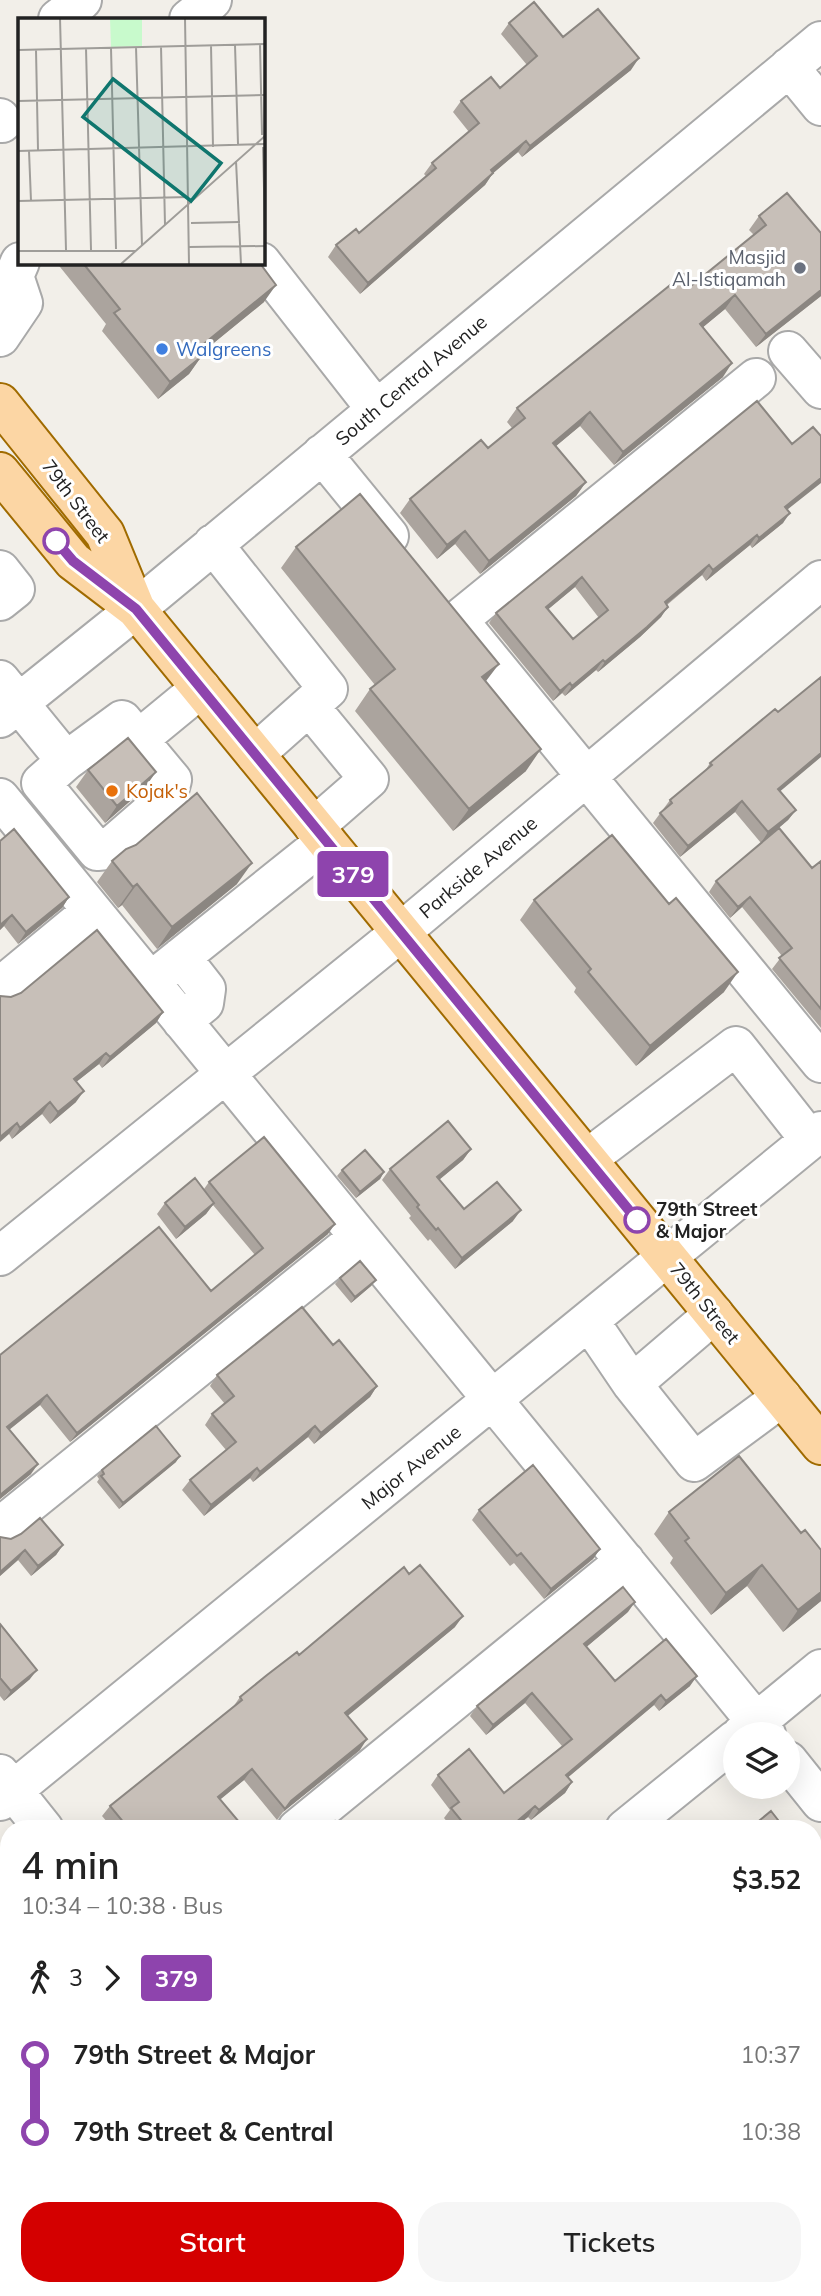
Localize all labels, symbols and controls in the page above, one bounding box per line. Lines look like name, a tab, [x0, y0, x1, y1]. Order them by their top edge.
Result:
inset map	[18, 18, 264, 264]
place label: Masjid Al-Istiqamah	[672, 245, 786, 291]
marker: Masjid Al-Istiqamah	[792, 260, 808, 276]
street label: South Central Avenue	[330, 310, 492, 450]
place label: Walgreens	[176, 337, 271, 361]
marker: Walgreens	[154, 341, 170, 357]
street label: 79th Street	[37, 455, 115, 548]
unlabelled marker	[43, 528, 69, 554]
place label: Kojak's	[126, 779, 188, 803]
marker: Kojak's	[104, 783, 120, 799]
street label: Parkside Avenue	[414, 811, 542, 923]
line badge: 379	[313, 851, 393, 897]
text: 379	[331, 859, 375, 889]
place label: 79th Street & Major	[656, 1197, 757, 1243]
marker: 79th Street & Major	[624, 1207, 650, 1233]
street label: 79th Street	[665, 1257, 745, 1349]
street label: Major Avenue	[356, 1420, 466, 1514]
map controls	[723, 1722, 800, 1799]
button: layers	[723, 1722, 800, 1799]
text: 4 min	[21, 1841, 120, 1889]
text: $3.52	[732, 1863, 801, 1896]
text: 10:34 – 10:38 · Bus	[21, 1891, 223, 1920]
icon: walk	[21, 1959, 59, 1997]
icon: forward	[93, 1959, 131, 1997]
text: 3	[69, 1963, 83, 1992]
text: 379	[155, 1963, 198, 1993]
text: 79th Street & Major	[73, 2038, 315, 2071]
text: 10:37	[741, 2040, 801, 2069]
text: 79th Street & Central	[73, 2115, 333, 2148]
text: 10:38	[741, 2117, 801, 2146]
button: Start	[21, 2202, 404, 2282]
button: Tickets	[418, 2202, 801, 2282]

